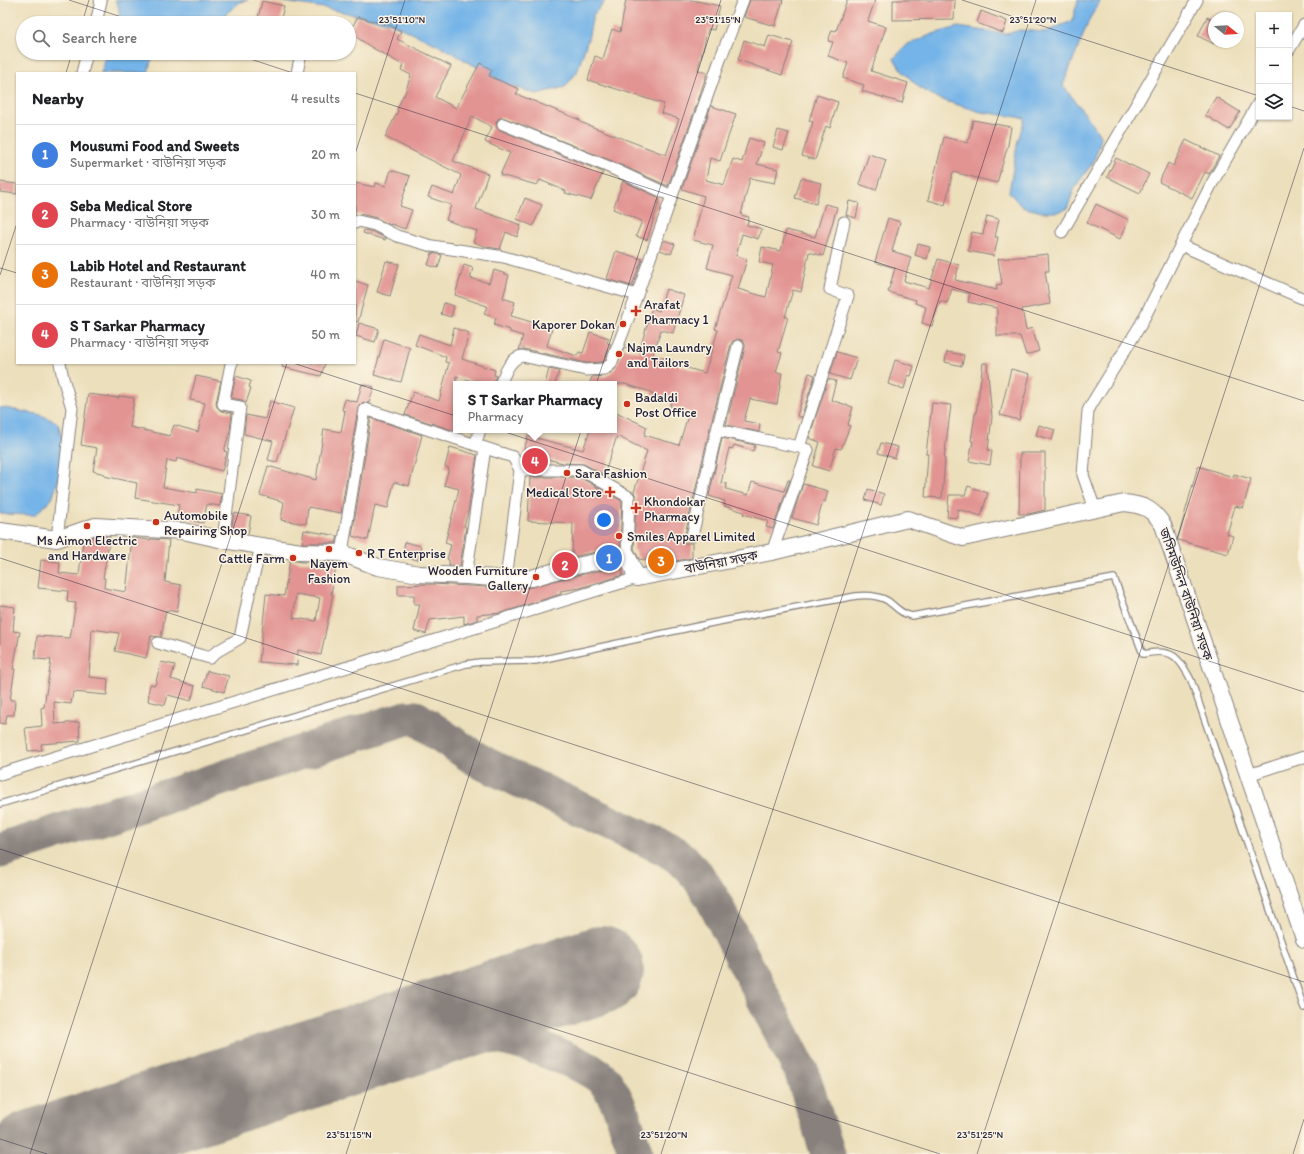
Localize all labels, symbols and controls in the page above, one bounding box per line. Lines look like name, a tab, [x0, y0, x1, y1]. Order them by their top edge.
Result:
north arrow	[1208, 12, 1244, 48]
map controls	[1256, 12, 1292, 120]
button: +	[1256, 12, 1292, 48]
text: 23°51'10"N	[379, 13, 426, 26]
text: 23°51'15"N	[695, 13, 741, 26]
text: 23°51'20"N	[1009, 13, 1057, 26]
search box	[16, 16, 356, 60]
icon: search	[30, 27, 52, 49]
text: Search here	[62, 29, 137, 47]
button: −	[1256, 48, 1292, 84]
button: layers	[1256, 84, 1292, 120]
text: Nearby	[32, 88, 84, 108]
text: 4 results	[291, 91, 340, 106]
text: Mousumi Food and Sweets	[70, 137, 239, 155]
text: 1	[42, 147, 48, 162]
text: 20 m	[311, 147, 340, 162]
text: Supermarket · বাউনিয়া সড়ক	[70, 155, 226, 170]
text: Seba Medical Store	[70, 197, 192, 215]
text: 2	[42, 207, 48, 222]
text: 30 m	[311, 207, 340, 222]
text: Pharmacy · বাউনিয়া সড়ক	[70, 215, 209, 230]
text: Labib Hotel and Restaurant	[70, 257, 246, 275]
text: 3	[41, 267, 49, 282]
text: 40 m	[310, 267, 340, 282]
text: Restaurant · বাউনিয়া সড়ক	[70, 275, 215, 290]
place label: Arafat Pharmacy 1	[644, 297, 709, 327]
marker: Arafat Pharmacy 1	[631, 306, 641, 316]
text: S T Sarkar Pharmacy	[70, 317, 205, 335]
place label: Kaporer Dokan	[532, 317, 615, 332]
marker: Kaporer Dokan	[618, 319, 628, 329]
text: 4	[41, 327, 49, 342]
text: 50 m	[311, 327, 340, 342]
text: Pharmacy · বাউনিয়া সড়ক	[70, 335, 209, 350]
place label: Najma Laundry and Tailors	[627, 340, 712, 370]
marker: Najma Laundry and Tailors	[614, 349, 624, 359]
popup	[453, 381, 617, 433]
place label: Badaldi Post Office	[635, 390, 697, 420]
text: S T Sarkar Pharmacy	[468, 391, 602, 409]
marker: Badaldi Post Office	[622, 399, 632, 409]
text: Pharmacy	[468, 409, 523, 424]
pin: 4	[522, 446, 548, 476]
place label: Sara Fashion	[575, 466, 648, 481]
marker: Sara Fashion	[562, 468, 572, 478]
place label: Medical Store	[526, 485, 602, 500]
marker: Medical Store	[605, 487, 615, 497]
place label: Khondokar Pharmacy	[644, 494, 705, 524]
marker: Khondokar Pharmacy	[631, 503, 641, 513]
place label: Automobile Repairing Shop	[164, 508, 247, 538]
your location	[594, 510, 614, 530]
marker: Automobile Repairing Shop	[151, 517, 161, 527]
marker: Ms Aimon Electric and Hardware	[82, 521, 92, 531]
street label: জসিমউদ্দিন বাউনিয়া সড়ক	[1156, 525, 1216, 663]
place label: Smiles Apparel Limited	[627, 529, 755, 544]
marker: Smiles Apparel Limited	[614, 531, 624, 541]
place label: Ms Aimon Electric and Hardware	[37, 533, 137, 563]
pin: 1	[596, 543, 622, 573]
marker: Nayem Fashion	[324, 544, 334, 554]
place label: R T Enterprise	[367, 546, 446, 561]
pin: 3	[648, 546, 674, 576]
street label: বাউনিয়া সড়ক	[682, 547, 759, 577]
marker: R T Enterprise	[354, 548, 364, 558]
pin: 2	[552, 550, 578, 580]
place label: Cattle Farm	[219, 551, 285, 566]
marker: Cattle Farm	[288, 553, 298, 563]
place label: Nayem Fashion	[308, 556, 351, 586]
place label: Wooden Furniture Gallery	[428, 563, 528, 593]
marker: Wooden Furniture Gallery	[531, 572, 541, 582]
text: 23°51'15"N	[326, 1128, 372, 1141]
text: 23°51'20"N	[640, 1128, 688, 1141]
text: 23°51'25"N	[957, 1128, 1003, 1141]

